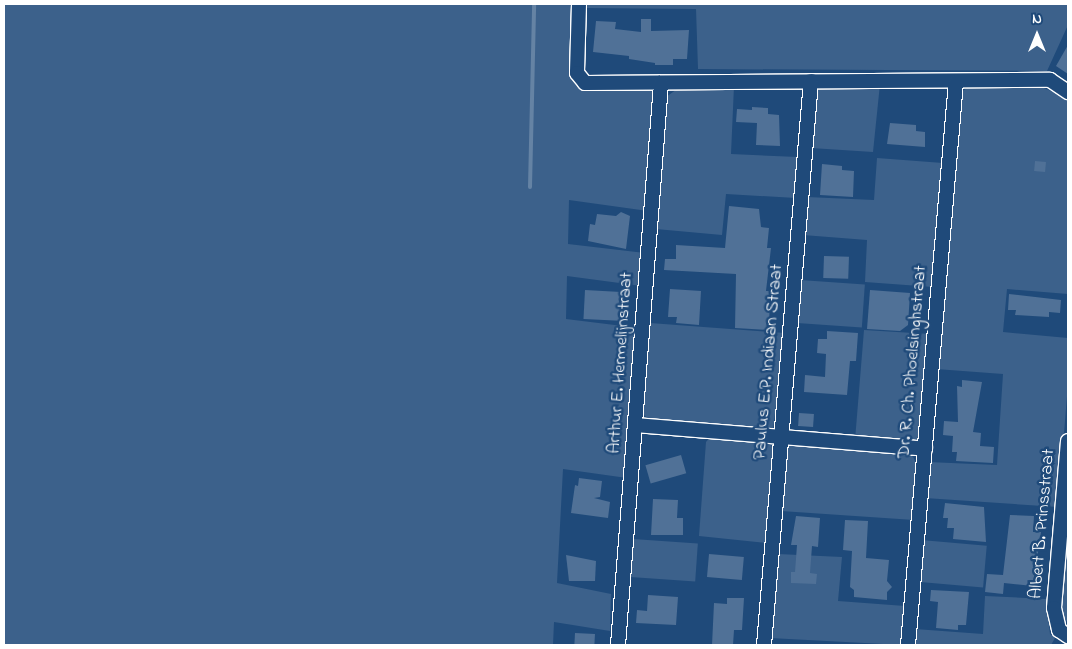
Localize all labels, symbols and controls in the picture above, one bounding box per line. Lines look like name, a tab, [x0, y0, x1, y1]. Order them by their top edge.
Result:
text: N	[1032, 9, 1042, 30]
north arrow	[1012, 10, 1062, 60]
street label: Paulus E.P. Indiaan Straat	[750, 263, 788, 461]
street label: Dr. R. Ch. Phoelsinghstraat	[894, 265, 932, 459]
street label: Arthur E. Hermelijnstraat	[604, 272, 638, 454]
street label: Albert B. Prinsstraat	[1026, 448, 1060, 600]

